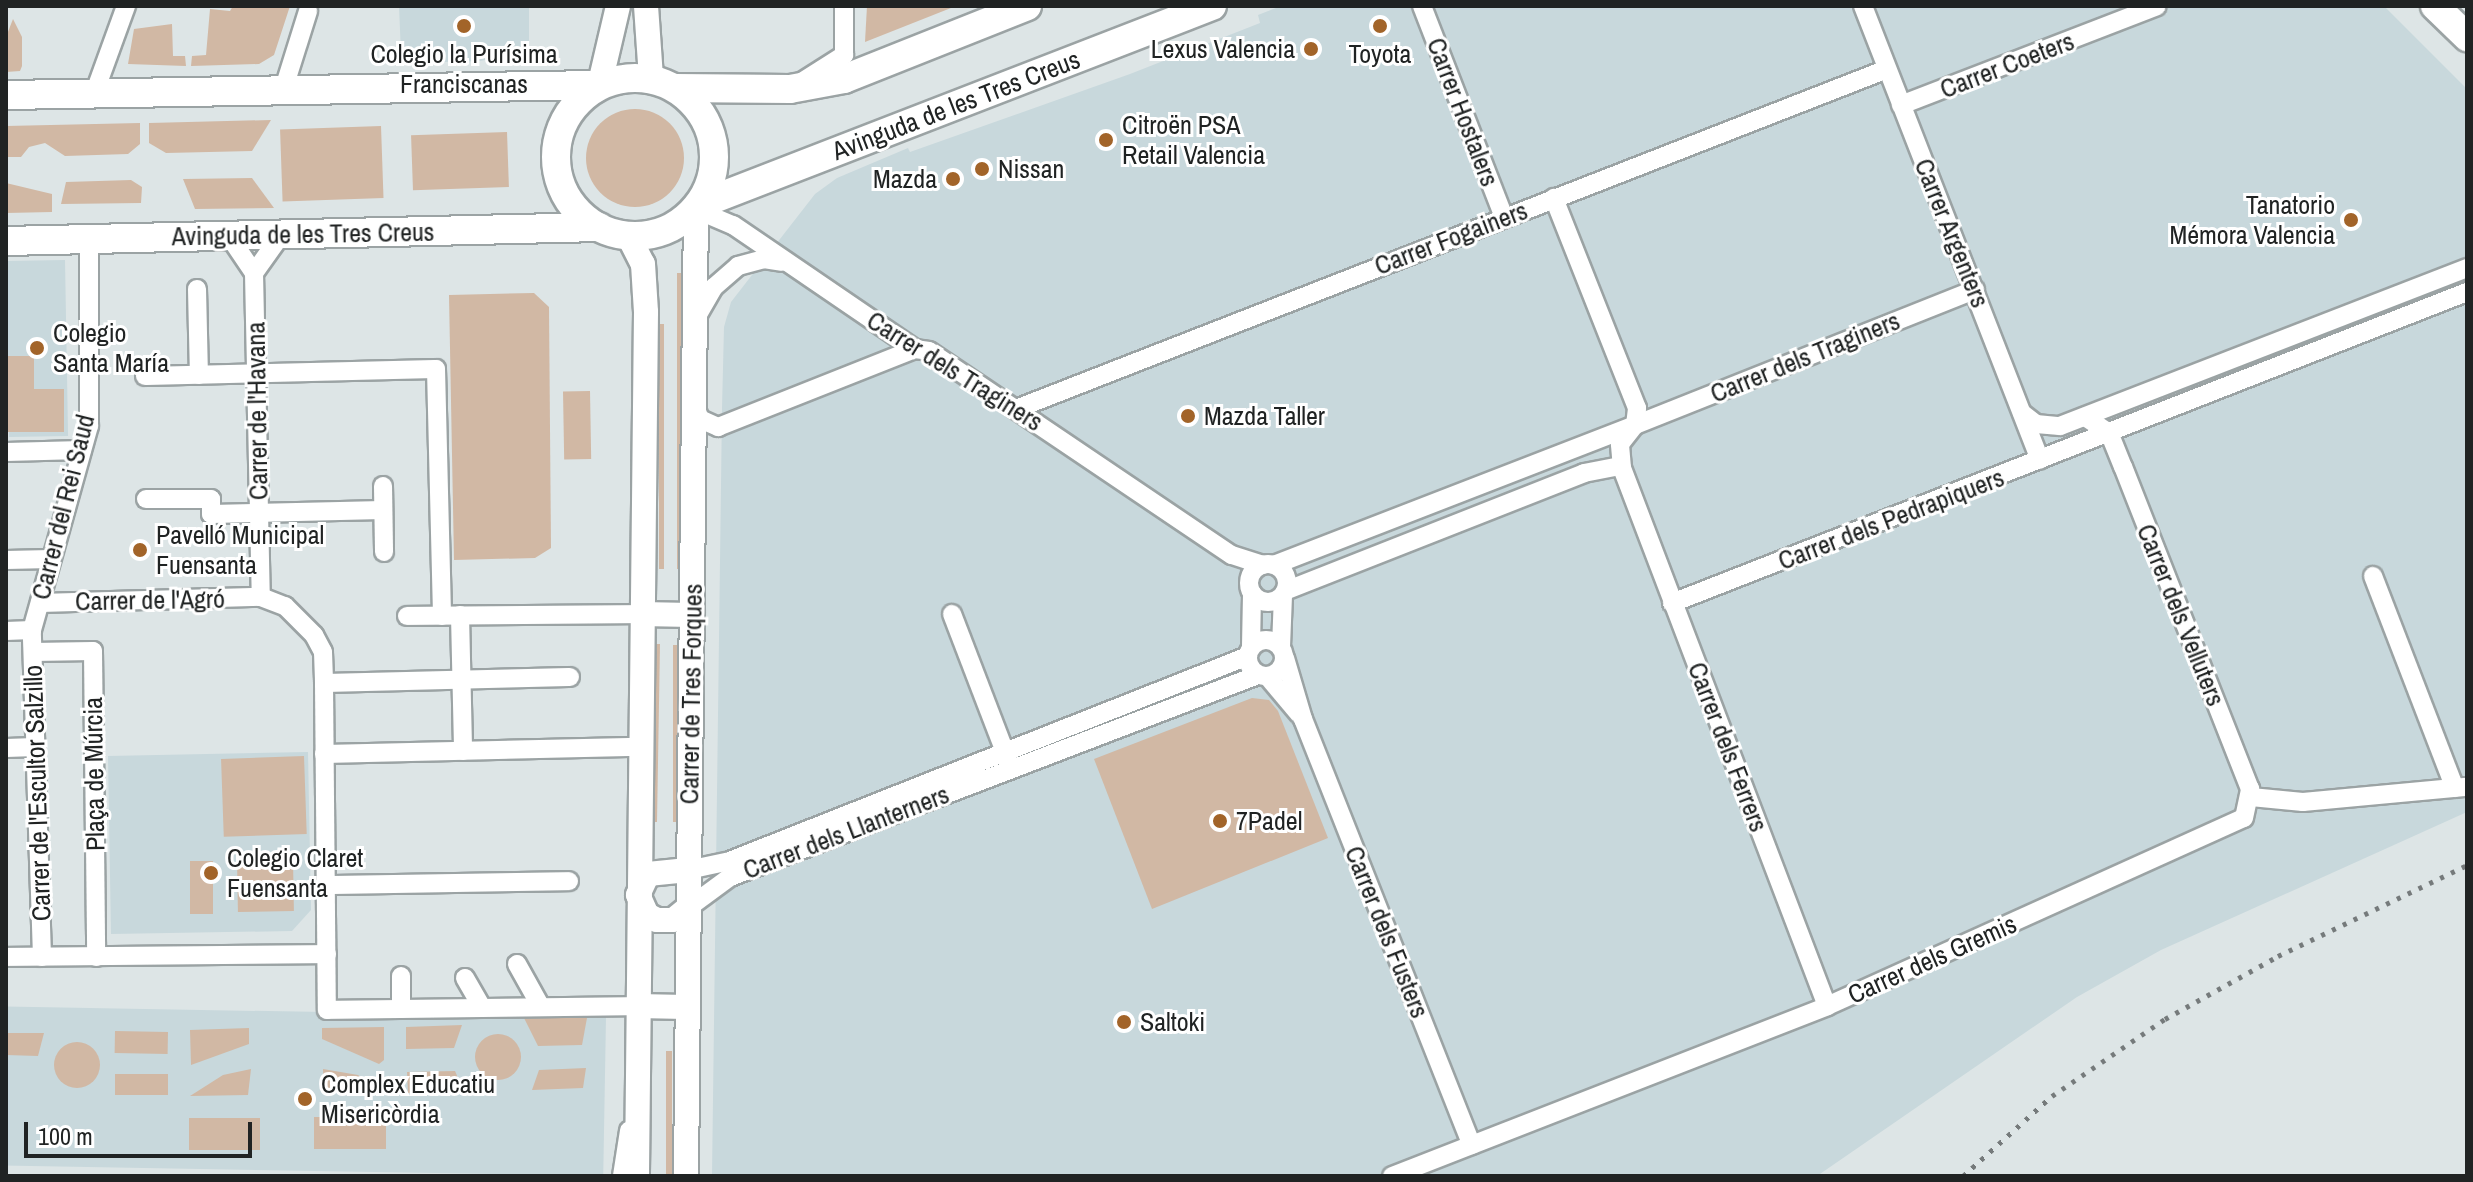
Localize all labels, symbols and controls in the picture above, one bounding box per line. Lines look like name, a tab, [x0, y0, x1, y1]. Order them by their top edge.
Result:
marker: Colegio la Purísima Franciscanas	[455, 17, 473, 35]
marker: Toyota	[1371, 17, 1389, 35]
street label: Carrer Coeters	[1936, 25, 2078, 105]
place label: Lexus Valencia	[1151, 33, 1295, 65]
street label: Carrer Hostalers	[1420, 33, 1506, 191]
place label: Colegio la Purísima Franciscanas	[370, 38, 558, 100]
place label: Toyota	[1349, 38, 1411, 70]
marker: Lexus Valencia	[1302, 40, 1320, 58]
street label: Avinguda de les Tres Creus	[828, 43, 1084, 167]
place label: Citroën PSA Retail Valencia	[1122, 109, 1265, 170]
marker: Citroën PSA Retail Valencia	[1097, 131, 1115, 149]
place label: Nissan	[998, 153, 1064, 185]
street label: Carrer Argenters	[1908, 154, 1996, 312]
marker: Nissan	[973, 160, 991, 178]
place label: Mazda	[873, 163, 937, 195]
marker: Mazda	[944, 170, 962, 188]
place label: Tanatorio Mémora Valencia	[2169, 189, 2335, 250]
street label: Carrer Fogainers	[1370, 195, 1532, 281]
marker: Tanatorio Mémora Valencia	[2342, 211, 2360, 229]
street label: Avinguda de les Tres Creus	[171, 216, 435, 252]
street label: Carrer dels Traginers	[861, 304, 1049, 438]
street label: Carrer dels Traginers	[1706, 305, 1904, 409]
place label: Colegio Santa María	[53, 317, 169, 378]
street label: Carrer de l'Havana	[240, 322, 274, 500]
marker: Colegio Santa María	[28, 339, 46, 357]
place label: Mazda Taller	[1204, 400, 1325, 432]
marker: Mazda Taller	[1179, 407, 1197, 425]
street label: Carrer del Rei Saud	[25, 411, 101, 603]
street label: Carrer dels Pedrapiquers	[1774, 462, 2008, 576]
place label: Pavelló Municipal Fuensanta	[156, 519, 324, 580]
street label: Carrer dels Velluters	[2130, 520, 2232, 710]
marker: Pavelló Municipal Fuensanta	[131, 541, 149, 559]
street label: Carrer de l'Agró	[75, 583, 225, 617]
street label: Carrer de Tres Forques	[673, 583, 709, 805]
street label: Carrer dels Ferrers	[1681, 658, 1775, 836]
street label: Carrer de l'Escultor Salzillo	[17, 664, 57, 922]
street label: Plaça de Múrcia	[77, 697, 111, 851]
street label: Carrer dels Llanterners	[739, 778, 953, 886]
place label: 7Padel	[1236, 805, 1302, 837]
marker: 7Padel	[1211, 812, 1229, 830]
place label: Colegio Claret Fuensanta	[227, 842, 363, 904]
street label: Carrer dels Fusters	[1338, 842, 1436, 1022]
marker: Colegio Claret Fuensanta	[202, 864, 220, 882]
street label: Carrer dels Gremis	[1843, 908, 2021, 1010]
place label: Saltoki	[1140, 1006, 1205, 1038]
marker: Saltoki	[1115, 1013, 1133, 1031]
place label: Complex Educatiu Misericòrdia	[321, 1068, 495, 1130]
marker: Complex Educatiu Misericòrdia	[296, 1090, 314, 1108]
scale bar	[28, 1106, 256, 1156]
text: 100 m	[38, 1120, 93, 1152]

